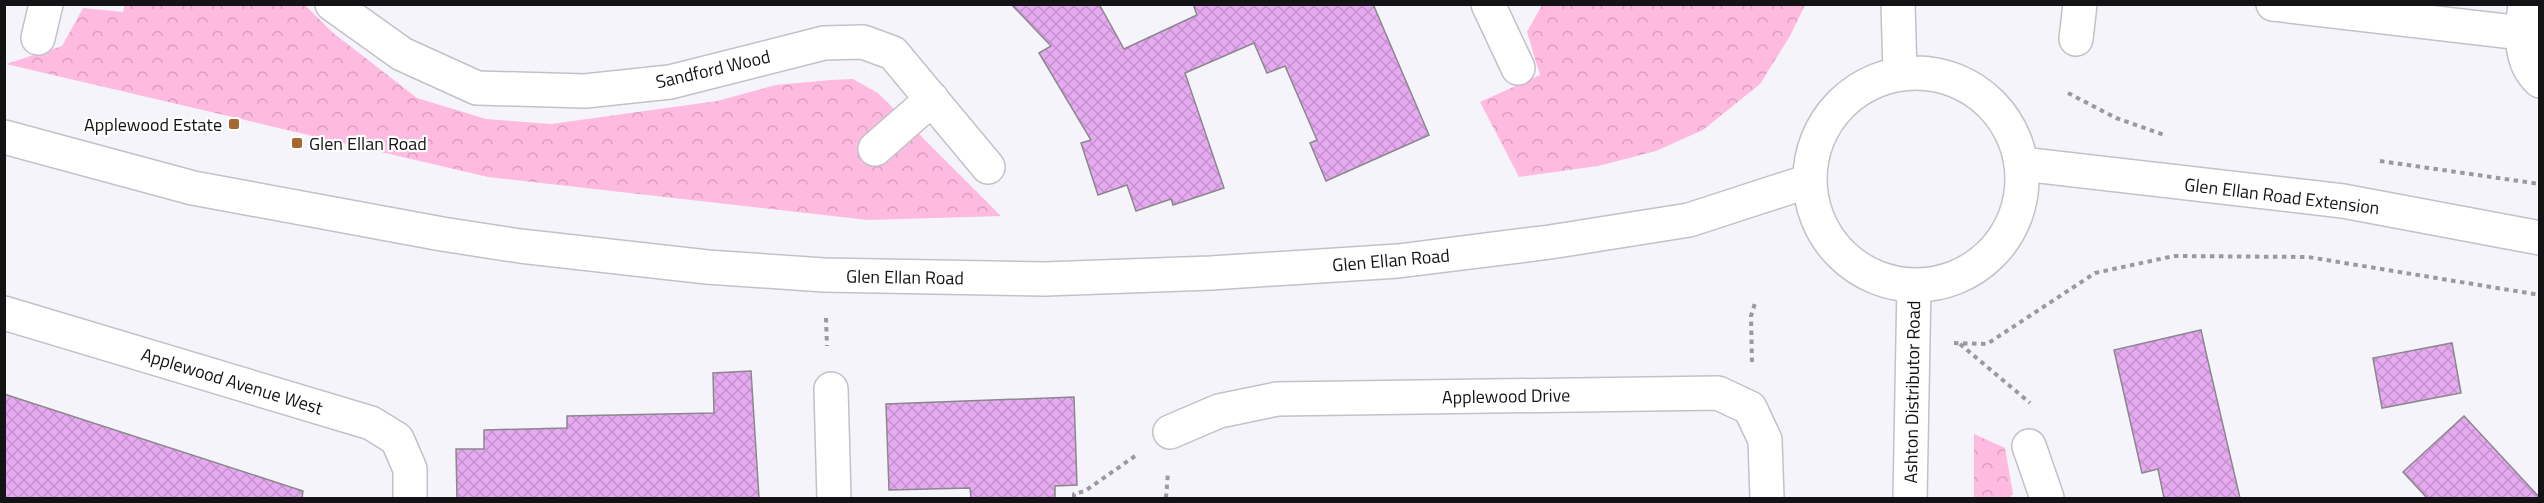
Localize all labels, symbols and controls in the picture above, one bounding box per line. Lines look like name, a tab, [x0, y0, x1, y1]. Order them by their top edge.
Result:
street label: Sandford Wood	[653, 43, 773, 95]
place label: Applewood Estate	[84, 111, 222, 138]
marker: Applewood Estate	[227, 117, 241, 131]
place label: Glen Ellan Road	[309, 130, 427, 157]
marker: Glen Ellan Road	[290, 136, 304, 150]
street label: Glen Ellan Road Extension	[2183, 171, 2381, 221]
street label: Glen Ellan Road	[1331, 241, 1451, 279]
street label: Glen Ellan Road	[846, 262, 964, 292]
street label: Ashton Distributor Road	[1897, 300, 1927, 484]
street label: Applewood Avenue West	[138, 341, 327, 422]
street label: Applewood Drive	[1442, 381, 1570, 411]

